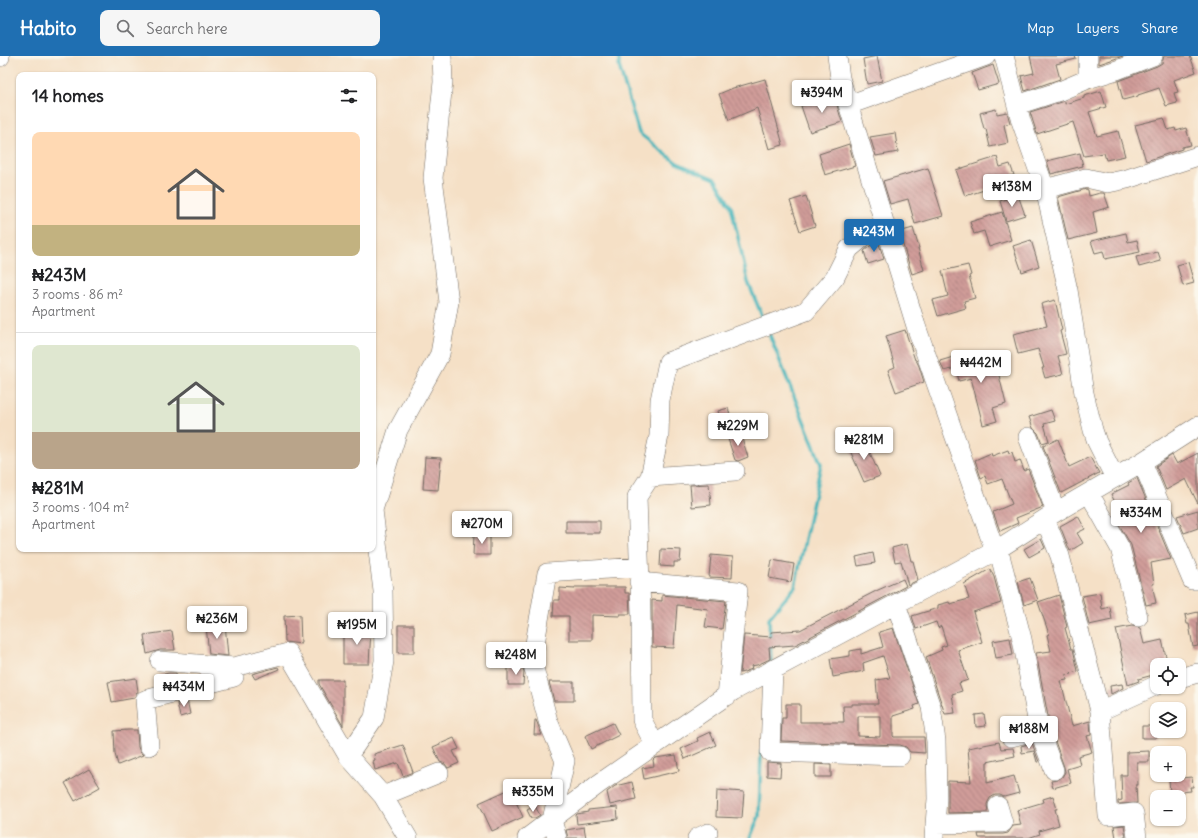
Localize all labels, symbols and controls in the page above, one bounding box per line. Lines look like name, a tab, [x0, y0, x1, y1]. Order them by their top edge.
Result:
search box	[100, 10, 380, 46]
text: Habito	[20, 16, 76, 40]
icon: search	[114, 17, 136, 39]
text: Search here	[146, 19, 228, 38]
text: Map	[1027, 19, 1054, 37]
text: Layers	[1076, 19, 1119, 37]
text: Share	[1141, 19, 1178, 37]
pin: ₦394M	[794, 80, 850, 114]
text: ₦394M	[801, 84, 843, 101]
text: 14 homes	[32, 85, 104, 107]
icon: filters	[338, 85, 360, 107]
icon: home	[160, 158, 232, 230]
pin: ₦138M	[984, 174, 1040, 208]
text: ₦138M	[992, 178, 1032, 195]
pin: ₦243M	[846, 219, 902, 253]
text: ₦243M	[853, 223, 895, 240]
text: ₦243M	[32, 264, 87, 286]
text: 3 rooms · 86 m²	[32, 286, 123, 303]
text: Apartment	[32, 303, 95, 320]
pin: ₦442M	[953, 350, 1009, 384]
text: ₦442M	[960, 354, 1002, 371]
icon: home	[160, 371, 232, 443]
pin: ₦229M	[710, 413, 766, 447]
text: ₦229M	[717, 417, 759, 434]
pin: ₦281M	[836, 427, 892, 461]
text: ₦281M	[844, 431, 884, 448]
text: ₦281M	[32, 477, 84, 499]
text: 3 rooms · 104 m²	[32, 499, 129, 516]
pin: ₦334M	[1113, 500, 1169, 534]
text: ₦334M	[1120, 504, 1162, 521]
pin: ₦270M	[454, 511, 510, 545]
text: ₦270M	[461, 515, 503, 532]
text: Apartment	[32, 516, 95, 533]
pin: ₦236M	[189, 606, 245, 640]
text: ₦236M	[196, 610, 238, 627]
pin: ₦195M	[329, 612, 385, 646]
text: ₦195M	[337, 616, 377, 633]
pin: ₦248M	[488, 642, 544, 676]
text: ₦248M	[495, 646, 537, 663]
map controls	[1150, 658, 1186, 826]
button: locate	[1150, 658, 1186, 694]
pin: ₦434M	[156, 674, 212, 708]
text: ₦434M	[163, 678, 205, 695]
button: layers	[1150, 702, 1186, 738]
pin: ₦188M	[1001, 716, 1057, 750]
text: ₦188M	[1009, 720, 1049, 737]
button: +	[1150, 746, 1186, 782]
pin: ₦335M	[505, 779, 561, 813]
text: ₦335M	[512, 783, 554, 800]
button: −	[1150, 790, 1186, 826]

